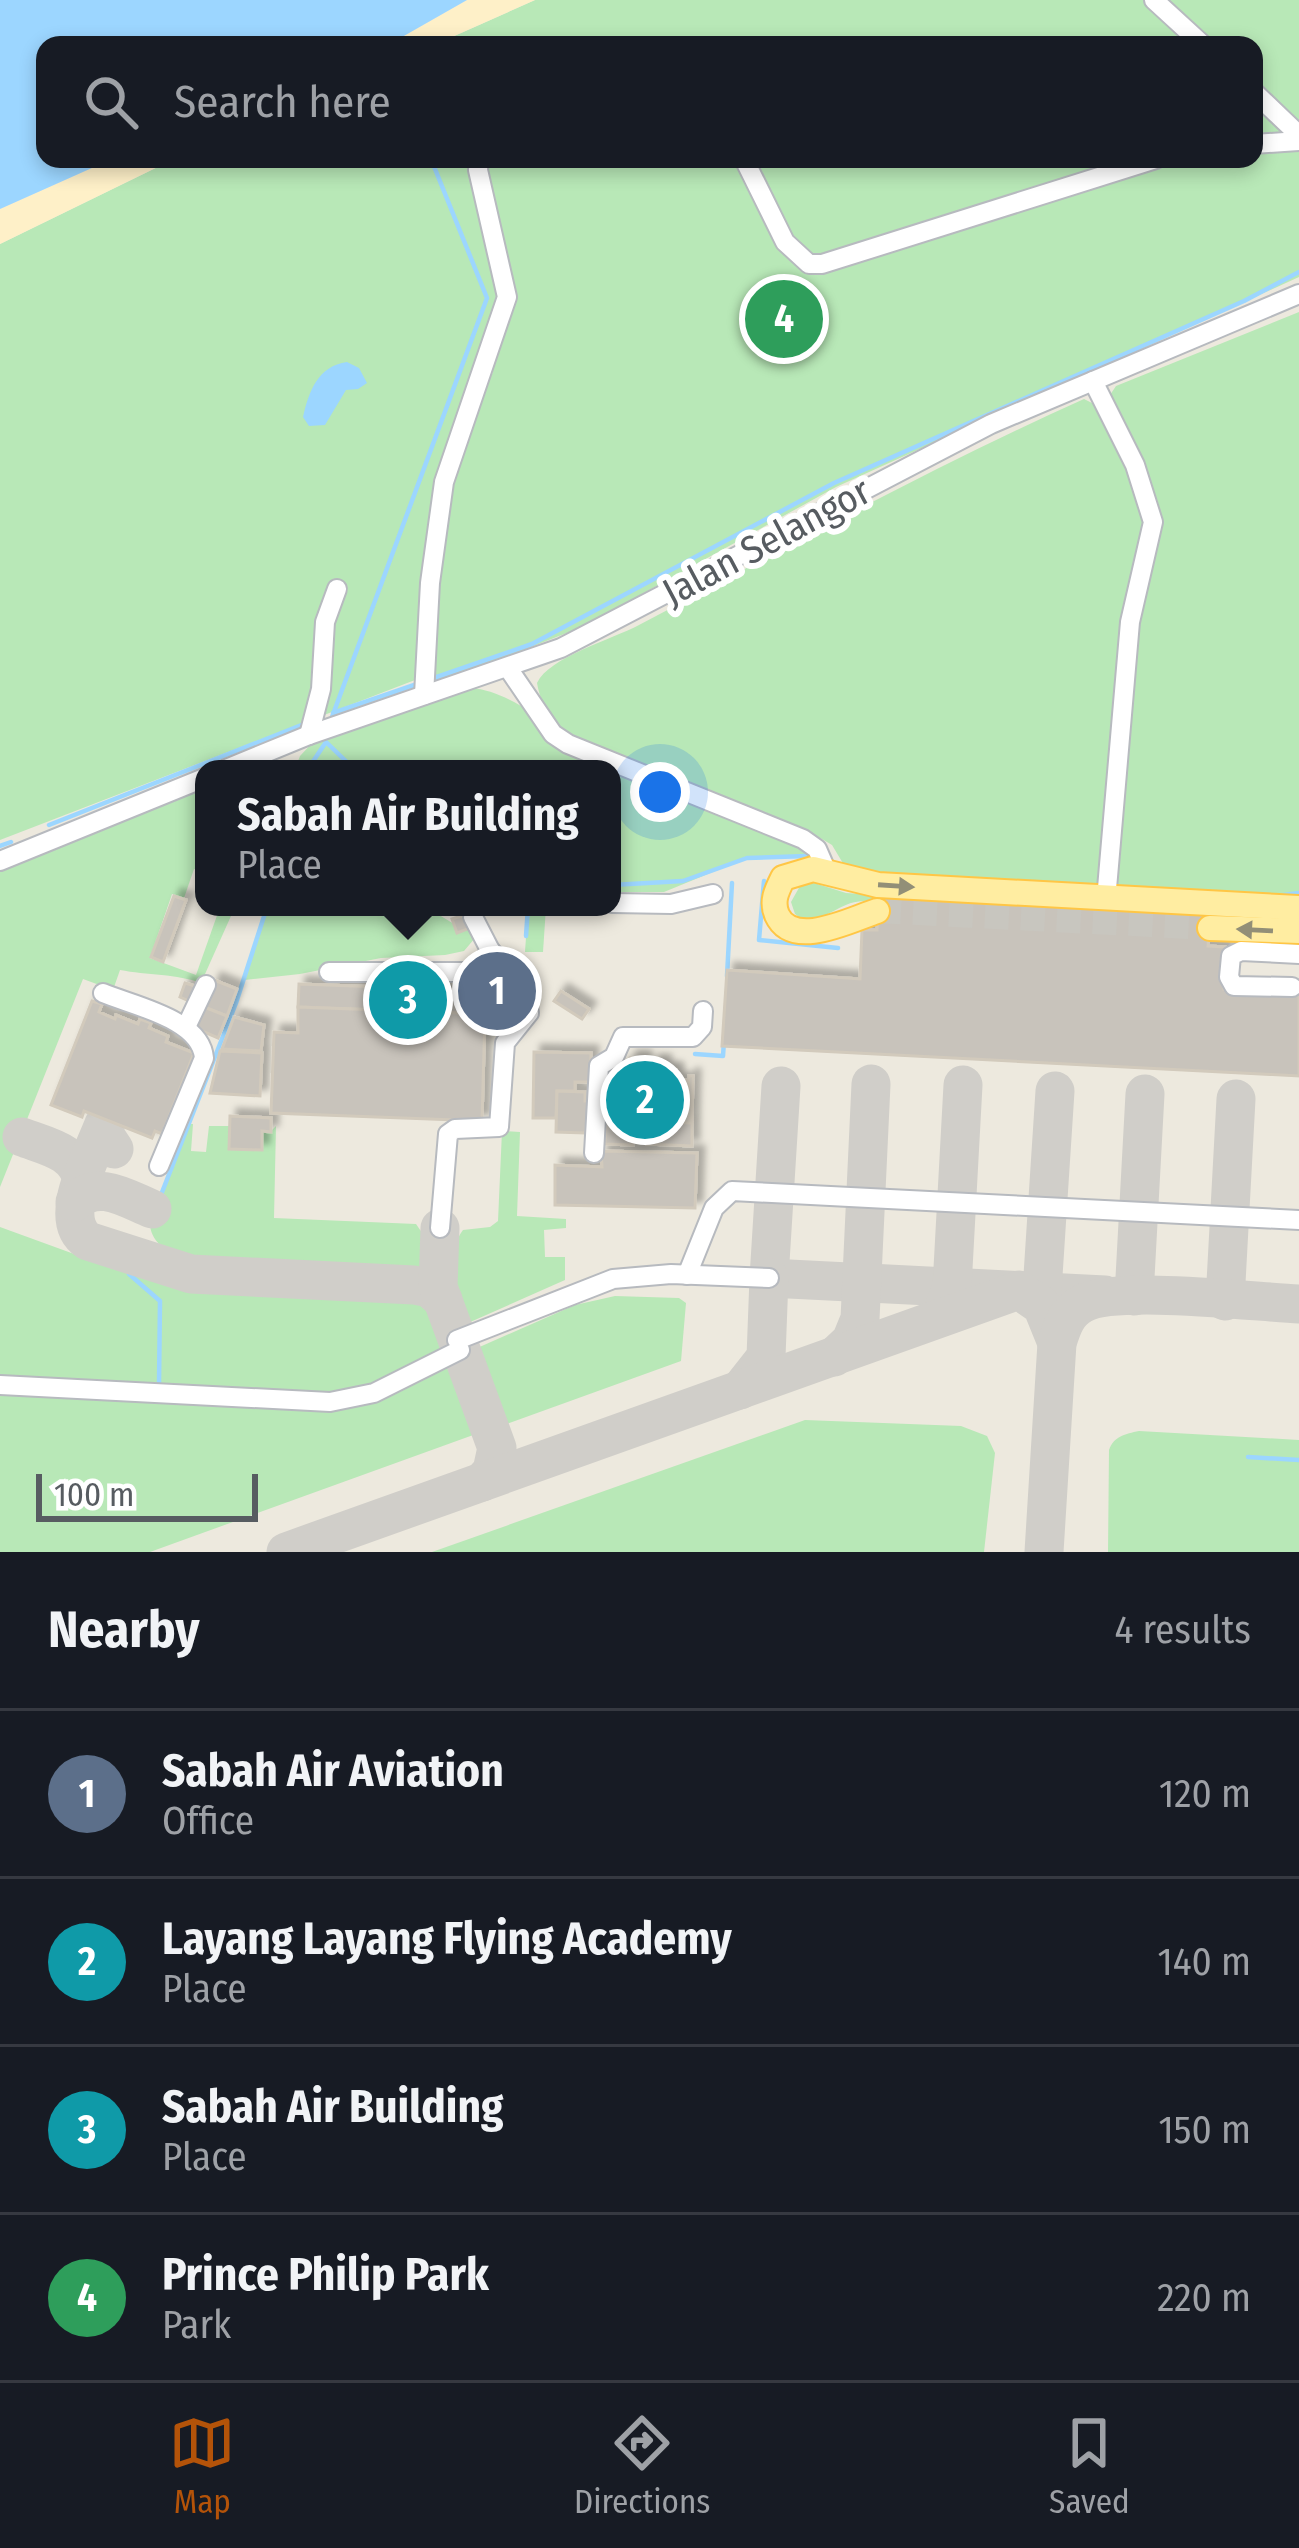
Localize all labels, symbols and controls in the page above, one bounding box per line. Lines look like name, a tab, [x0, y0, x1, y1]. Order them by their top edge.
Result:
search box	[36, 36, 1263, 168]
icon: search	[78, 69, 144, 135]
text: Search here	[174, 75, 391, 129]
pin: 4	[745, 274, 823, 364]
street label: Jalan Selangor	[655, 468, 878, 616]
popup	[195, 760, 621, 916]
your location	[630, 762, 690, 822]
text: Sabah Air Building	[237, 788, 579, 842]
text: Place	[237, 842, 322, 888]
one-way arrow	[878, 877, 915, 896]
one-way arrow	[1235, 920, 1273, 939]
pin: 1	[458, 946, 536, 1036]
pin: 3	[369, 955, 447, 1045]
pin: 2	[606, 1055, 684, 1145]
scale bar	[36, 1468, 258, 1521]
text: 100 m	[54, 1475, 134, 1515]
text: Nearby	[48, 1599, 200, 1661]
text: 4 results	[1114, 1607, 1251, 1653]
text: Sabah Air Aviation	[162, 1744, 504, 1798]
text: 1	[79, 1771, 95, 1817]
text: 120 m	[1159, 1771, 1251, 1817]
text: Office	[162, 1798, 254, 1844]
text: Layang Layang Flying Academy	[162, 1912, 732, 1966]
text: 2	[78, 1939, 96, 1985]
text: 140 m	[1157, 1939, 1251, 1985]
text: Place	[162, 1966, 246, 2012]
text: Sabah Air Building	[162, 2080, 503, 2134]
text: 3	[78, 2107, 96, 2153]
text: 150 m	[1158, 2107, 1251, 2153]
text: Place	[162, 2134, 246, 2180]
text: Prince Philip Park	[162, 2248, 489, 2302]
text: 4	[77, 2275, 97, 2321]
text: 220 m	[1157, 2275, 1251, 2321]
text: Park	[162, 2302, 231, 2348]
tab: Map	[169, 2410, 235, 2522]
tab: Directions	[574, 2410, 710, 2522]
tab: Saved	[1049, 2410, 1130, 2522]

